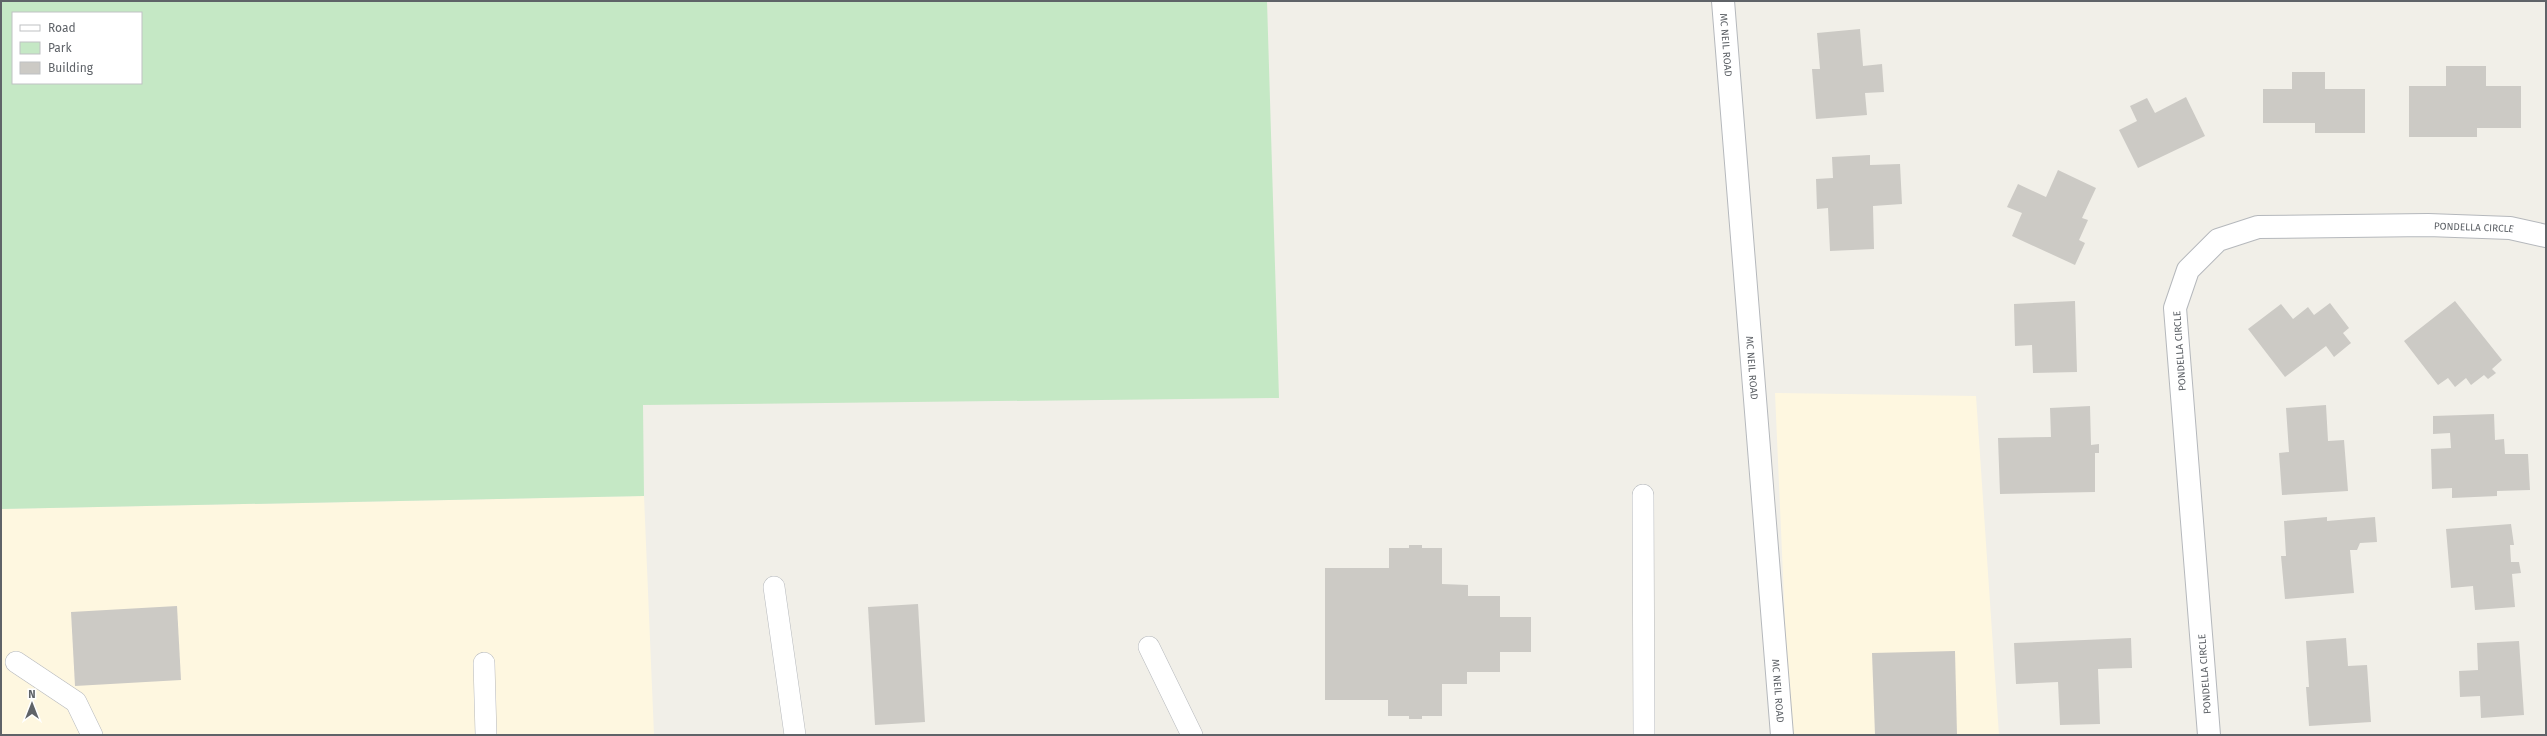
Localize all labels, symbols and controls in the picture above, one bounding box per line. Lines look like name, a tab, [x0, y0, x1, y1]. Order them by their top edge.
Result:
legend	[12, 12, 142, 84]
street label: MC NEIL ROAD	[1717, 13, 1734, 77]
text: Road	[48, 21, 76, 35]
text: Park	[48, 41, 72, 55]
text: Building	[48, 61, 94, 75]
street label: PONDELLA CIRCLE	[2434, 220, 2515, 236]
street label: PONDELLA CIRCLE	[2171, 311, 2189, 391]
street label: MC NEIL ROAD	[1743, 336, 1760, 400]
street label: PONDELLA CIRCLE	[2196, 634, 2214, 714]
street label: MC NEIL ROAD	[1769, 659, 1786, 723]
north arrow	[12, 684, 52, 724]
text: N	[28, 688, 36, 701]

